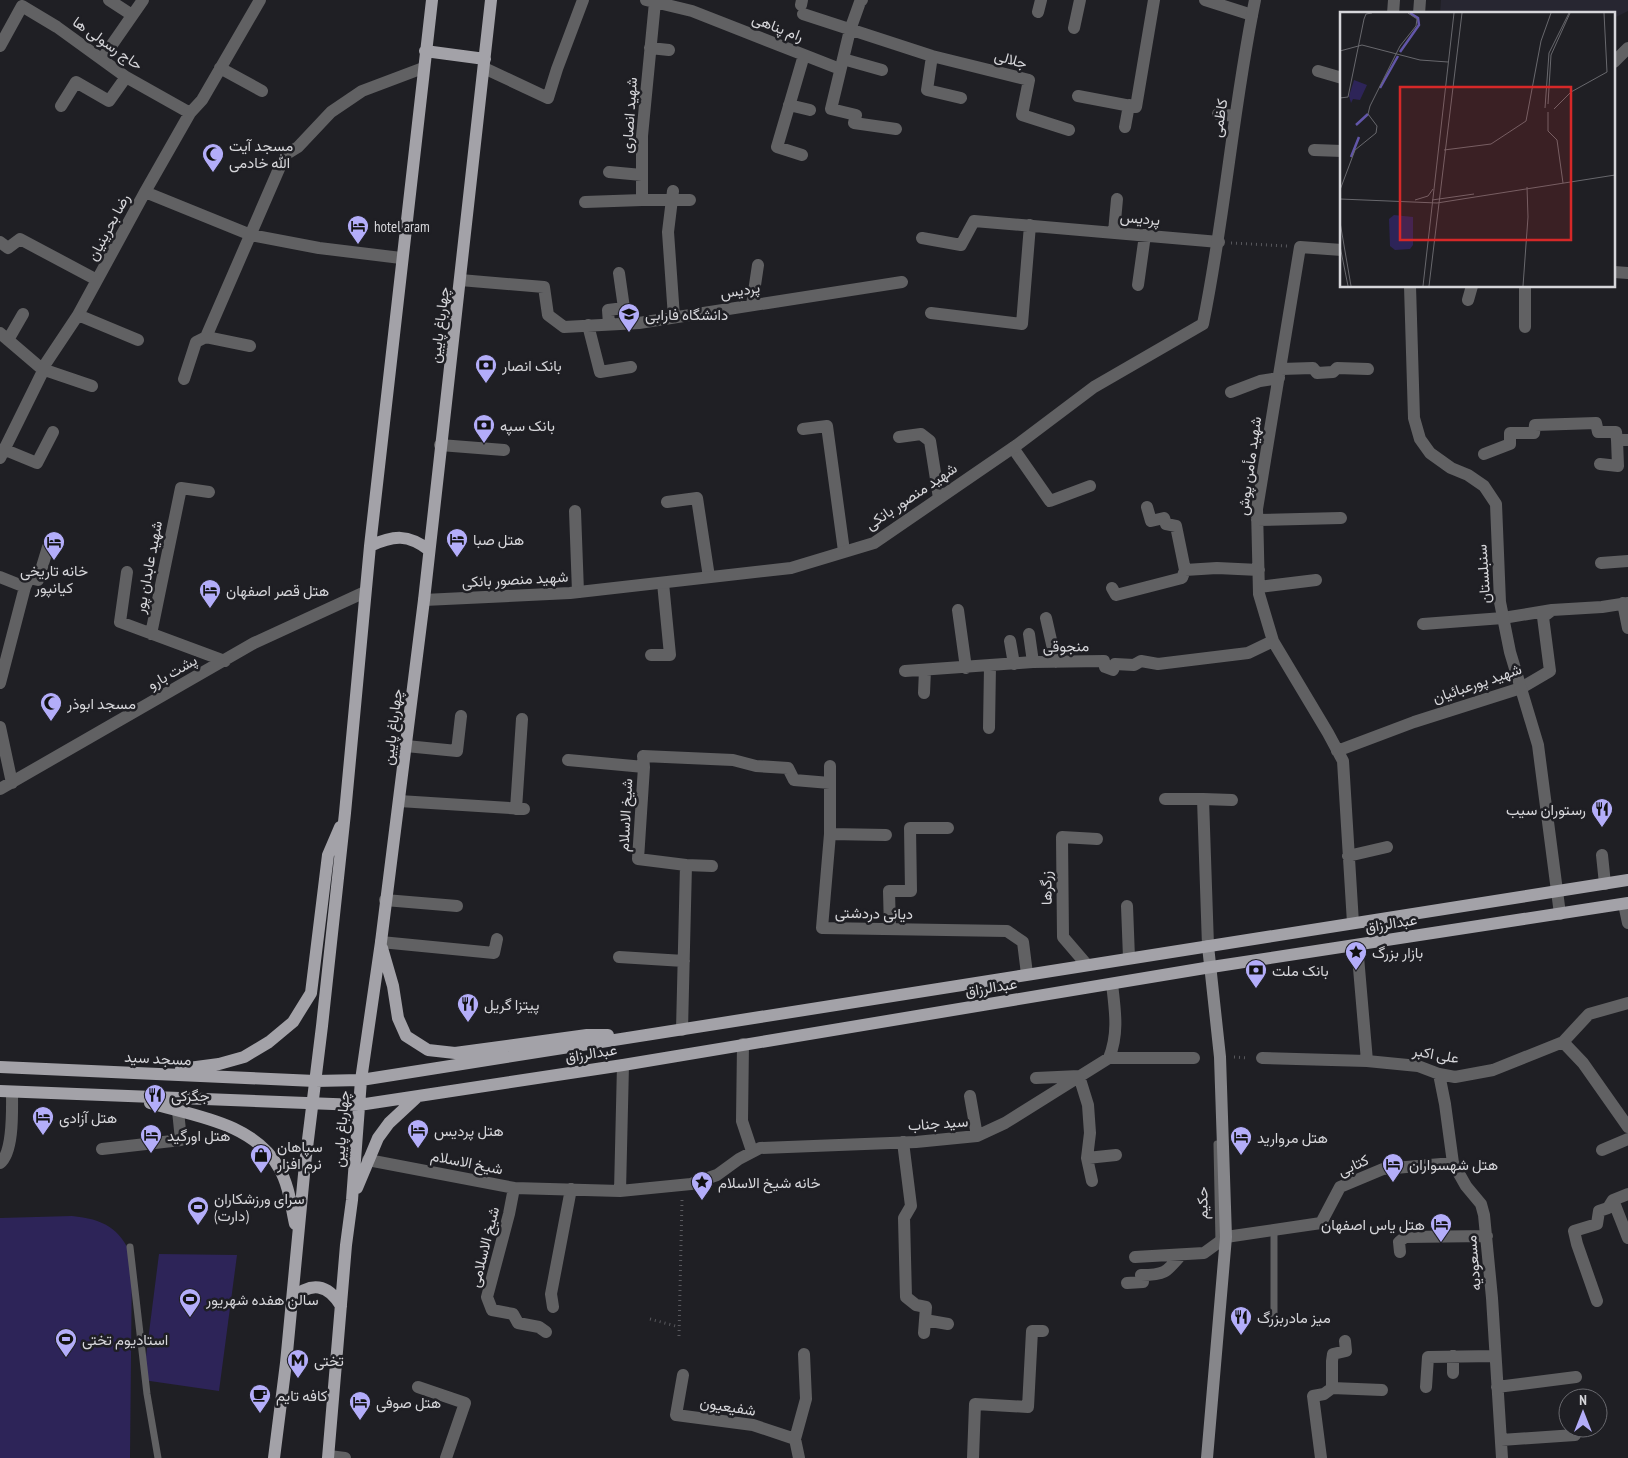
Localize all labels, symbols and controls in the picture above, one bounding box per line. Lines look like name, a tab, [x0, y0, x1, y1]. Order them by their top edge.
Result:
street label: رام پناهی	[749, 9, 806, 46]
street label: حاج رسولی ها	[68, 12, 147, 76]
inset map	[1340, 12, 1616, 288]
street label: جلالی	[992, 45, 1030, 74]
street label: شهید انصاری	[617, 76, 642, 154]
street label: کاظمی	[1207, 97, 1232, 139]
place label: مسجد آیت الله خادمی	[229, 136, 293, 173]
mosque icon: مسجد آیت الله خادمی	[201, 142, 225, 173]
street label: رضا بحرینیان	[82, 190, 134, 264]
street label: پردیس	[1119, 207, 1161, 230]
hotel icon: hotel aram	[346, 214, 370, 245]
place label: hotel aram	[374, 217, 430, 236]
street label: پردیس	[719, 277, 762, 304]
street label: چهارباغ پایین	[425, 286, 455, 365]
school or university icon: دانشگاه فارابی	[617, 302, 641, 333]
place label: دانشگاه فارابی	[645, 305, 728, 325]
bank icon: بانک انصار	[474, 353, 498, 384]
place label: بانک انصار	[501, 356, 562, 375]
bank icon: بانک سپه	[472, 413, 496, 444]
street label: شهید مأمن پوش	[1233, 415, 1266, 517]
place label: بانک سپه	[500, 416, 555, 436]
street label: شهید منصور بانکی	[861, 458, 961, 535]
street label: شهید عابدان پور	[130, 519, 167, 616]
hotel icon: هتل صبا	[445, 527, 469, 558]
hotel icon: خانه تاریخی کیانپور	[42, 530, 66, 561]
place label: هتل صبا	[473, 530, 524, 549]
street label: سنبلستان	[1471, 544, 1495, 604]
place label: خانه تاریخی کیانپور	[20, 561, 88, 598]
street label: شهید منصور بانکی	[461, 567, 569, 592]
hotel icon: هتل قصر اصفهان	[198, 578, 222, 609]
place label: هتل قصر اصفهان	[226, 581, 329, 600]
street label: منجوقی	[1043, 636, 1089, 657]
street label: پشت بارو	[144, 650, 201, 695]
street label: شهید پورعبائیان	[1430, 659, 1525, 708]
street label: چهارباغ پایین	[378, 688, 408, 767]
mosque icon: مسجد ابوذر	[39, 691, 63, 722]
place label: مسجد ابوذر	[66, 694, 136, 713]
street label: شیخ الاسلام	[614, 778, 638, 852]
restaurant icon: رستوران سيب	[1590, 797, 1614, 828]
place label: رستوران سيب	[1506, 800, 1586, 819]
street label: زرگرها	[1036, 871, 1056, 905]
street label: دیانی دردشتی	[835, 903, 913, 924]
street label: عبدالرزاق	[1364, 909, 1419, 936]
place icon: بازار بزرگ	[1344, 940, 1368, 971]
place label: بازار بزرگ	[1372, 943, 1423, 962]
bank icon: بانک ملت	[1244, 958, 1268, 989]
place label: بانک ملت	[1272, 961, 1329, 980]
street label: عبدالرزاق	[964, 973, 1019, 1000]
restaurant icon: پیتزا گریل	[456, 992, 480, 1023]
place label: پیتزا گریل	[484, 995, 539, 1015]
street label: عبدالرزاق	[564, 1039, 619, 1066]
street label: علی اکبر	[1410, 1040, 1461, 1068]
street label: مسجد سید	[124, 1047, 192, 1069]
restaurant icon: جگرکی	[143, 1083, 167, 1114]
place label: جگرکی	[171, 1086, 210, 1106]
street label: چهارباغ پایین	[329, 1090, 355, 1168]
hotel icon: هتل آزادی	[31, 1105, 55, 1136]
place label: هتل آزادی	[59, 1108, 117, 1128]
street label: سید جناب	[907, 1111, 969, 1135]
hotel icon: هتل پردیس	[406, 1118, 430, 1149]
place label: هتل پردیس	[434, 1121, 504, 1141]
hotel icon: هتل اورگید	[139, 1123, 163, 1154]
hotel icon: هتل مروارید	[1229, 1125, 1253, 1156]
place label: هتل اورگید	[167, 1126, 230, 1145]
place label: هتل مروارید	[1257, 1128, 1328, 1147]
place label: سپاهان نرم افزار	[276, 1137, 323, 1174]
shop icon: سپاهان نرم افزار	[249, 1143, 273, 1174]
street label: شیخ الاسلام	[429, 1146, 505, 1180]
street label: کتابی	[1335, 1150, 1372, 1181]
hotel icon: هتل شهسواران	[1381, 1152, 1405, 1183]
place label: هتل شهسواران	[1409, 1155, 1498, 1174]
place icon: خانه شیخ الاسلام	[690, 1170, 714, 1201]
place label: خانه شیخ الاسلام	[718, 1173, 821, 1194]
street label: حکیم	[1192, 1186, 1213, 1219]
place label: سرای ورزشکاران (دارت)	[214, 1189, 305, 1225]
sports icon: سرای ورزشکاران (دارت)	[186, 1195, 210, 1226]
street label: شیخ الاسلامی	[465, 1205, 505, 1290]
hotel icon: هتل یاس اصفهان	[1429, 1212, 1453, 1243]
place label: هتل یاس اصفهان	[1321, 1215, 1425, 1235]
street label: مسعودیه	[1461, 1235, 1485, 1291]
sports icon: سالن هفده شهریور	[178, 1287, 202, 1318]
place label: سالن هفده شهریور	[205, 1290, 319, 1310]
restaurant icon: میز مادربزرگ	[1229, 1305, 1253, 1336]
place label: میز مادربزرگ	[1257, 1308, 1331, 1327]
sports icon: استادیوم تختی	[54, 1327, 78, 1358]
place label: استادیوم تختی	[82, 1330, 168, 1350]
metro station icon: تختی	[286, 1348, 310, 1379]
place label: تختی	[314, 1351, 344, 1371]
cafe icon: کافه تایم	[248, 1383, 272, 1414]
place label: کافه تایم	[276, 1386, 328, 1406]
north arrow	[1558, 1388, 1608, 1438]
hotel icon: هتل صوفی	[348, 1390, 372, 1421]
text: N	[1579, 1391, 1587, 1409]
street label: شفیعیون	[699, 1392, 758, 1420]
place label: هتل صوفی	[376, 1393, 441, 1413]

